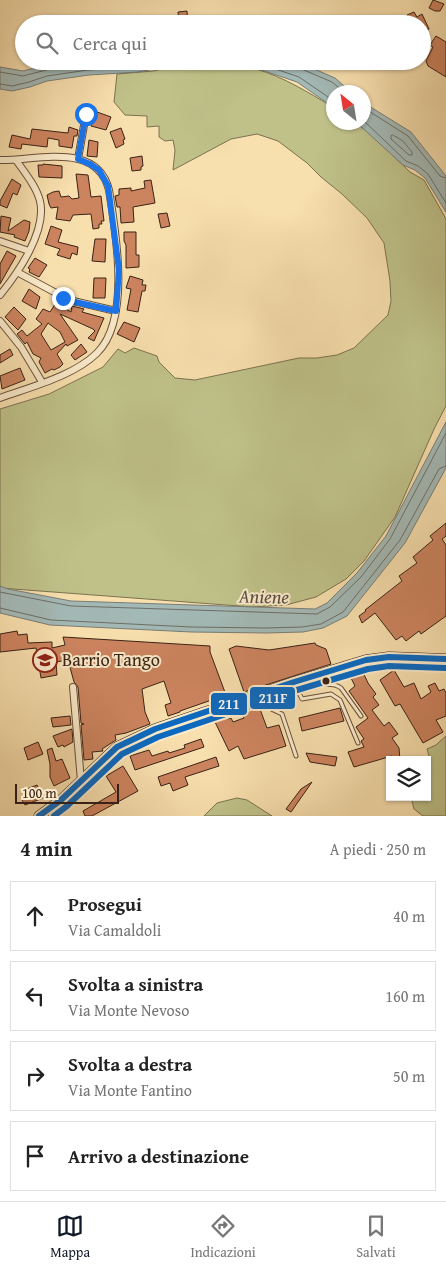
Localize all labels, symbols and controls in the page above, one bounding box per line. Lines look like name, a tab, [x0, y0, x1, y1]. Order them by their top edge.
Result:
search box	[15, 15, 431, 70]
icon: search	[33, 29, 61, 57]
text: Cerca qui	[73, 29, 147, 57]
north arrow	[326, 85, 371, 130]
route start	[75, 103, 98, 126]
route end	[52, 287, 75, 310]
water label: Aniene	[238, 582, 290, 610]
place label: Barrio Tango	[62, 646, 160, 673]
school or university icon: Barrio Tango	[32, 647, 58, 673]
unlabelled marker	[321, 676, 331, 686]
line badge: 211F	[249, 686, 296, 710]
text: 211F	[259, 688, 288, 708]
line badge: 211	[210, 692, 248, 716]
text: 211	[218, 694, 240, 714]
map controls	[386, 756, 431, 801]
button: layers	[386, 756, 431, 801]
scale bar	[15, 781, 119, 804]
text: 100 m	[22, 783, 57, 803]
text: 4 min	[20, 833, 72, 864]
text: A piedi · 250 m	[330, 837, 426, 861]
text: Prosegui	[68, 890, 142, 918]
icon: ahead	[21, 902, 49, 930]
text: 40 m	[393, 904, 425, 928]
text: Via Camaldoli	[68, 918, 161, 942]
text: Svolta a sinistra	[68, 970, 203, 998]
icon: left	[21, 982, 49, 1010]
text: 160 m	[385, 984, 425, 1008]
text: Via Monte Nevoso	[68, 998, 189, 1022]
text: Svolta a destra	[68, 1050, 192, 1078]
icon: right	[21, 1062, 49, 1090]
text: 50 m	[393, 1064, 425, 1088]
text: Via Monte Fantino	[68, 1078, 192, 1102]
icon: arrive	[21, 1142, 49, 1170]
text: Arrivo a destinazione	[68, 1142, 249, 1170]
tab: Mappa	[50, 1212, 90, 1262]
tab: Indicazioni	[190, 1212, 256, 1262]
tab: Salvati	[356, 1212, 396, 1262]

